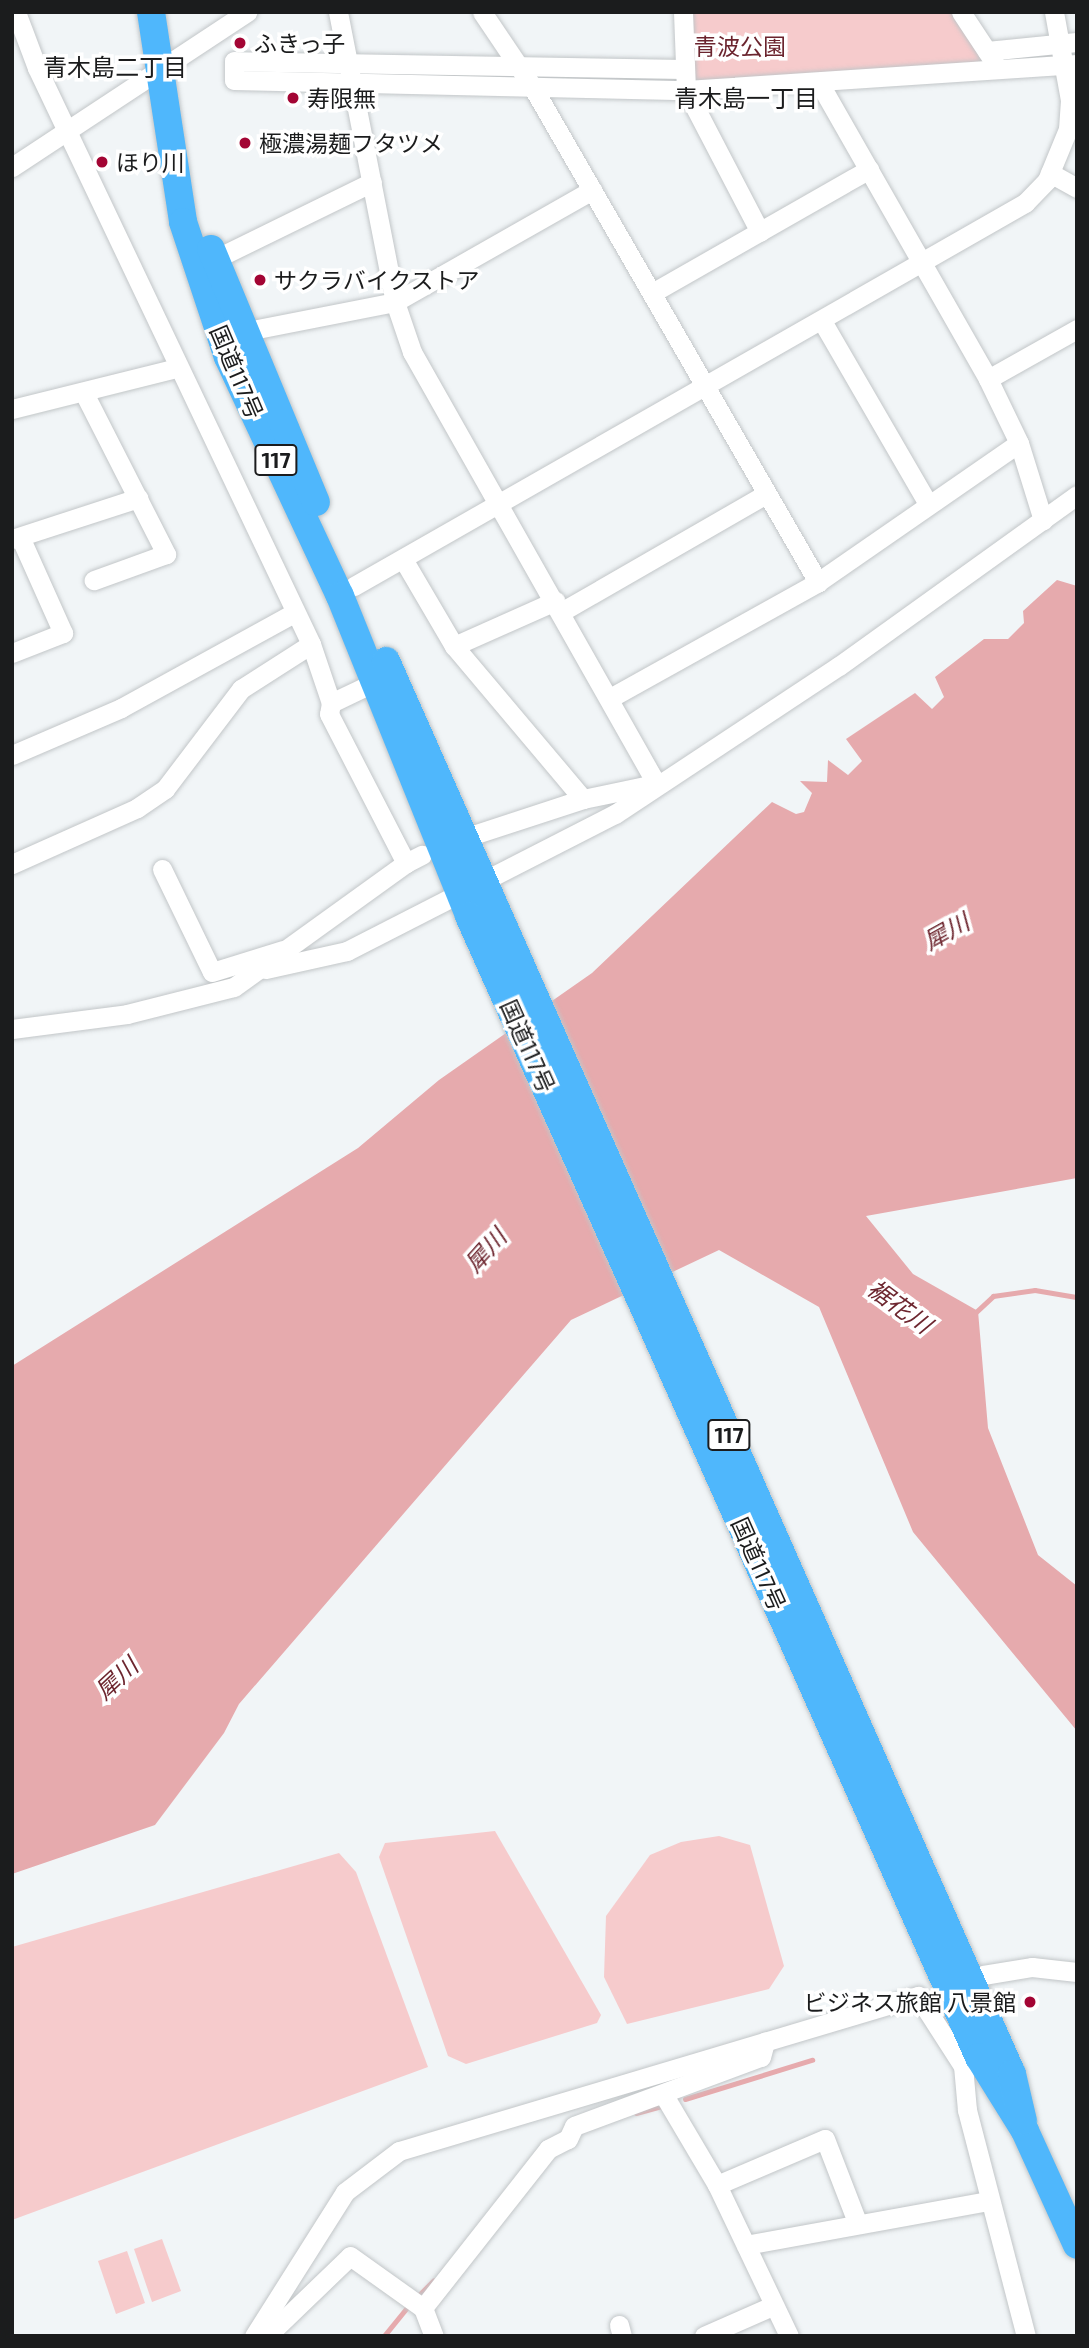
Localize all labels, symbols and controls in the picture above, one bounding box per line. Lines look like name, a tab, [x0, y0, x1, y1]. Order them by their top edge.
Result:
place label: ふきっ子	[254, 29, 346, 57]
park label: 青波公園	[694, 32, 786, 60]
marker: ふきっ子	[232, 35, 248, 51]
district label: 青木島二丁目	[43, 53, 187, 81]
place label: 寿限無	[307, 84, 376, 112]
district label: 青木島一丁目	[674, 84, 818, 112]
marker: 寿限無	[285, 90, 301, 106]
place label: 極濃湯麺フタツメ	[259, 129, 443, 157]
marker: 極濃湯麺フタツメ	[237, 135, 253, 151]
place label: ほり川	[116, 148, 185, 176]
marker: ほり川	[94, 154, 110, 170]
place label: サクラバイクストア	[274, 266, 481, 294]
marker: サクラバイクストア	[252, 272, 268, 288]
street label: 国道117号	[205, 321, 269, 423]
road number: 117	[253, 442, 299, 477]
water label: 犀川	[918, 907, 974, 955]
street label: 国道117号	[495, 995, 561, 1097]
water label: 犀川	[458, 1223, 512, 1277]
water label: 裾花川	[862, 1273, 938, 1339]
road number: 117	[706, 1418, 752, 1452]
street label: 国道117号	[726, 1513, 792, 1615]
water label: 犀川	[89, 1651, 143, 1705]
place label: ビジネス旅館 八景館	[804, 1988, 1016, 2016]
marker: ビジネス旅館 八景館	[1022, 1994, 1038, 2010]

